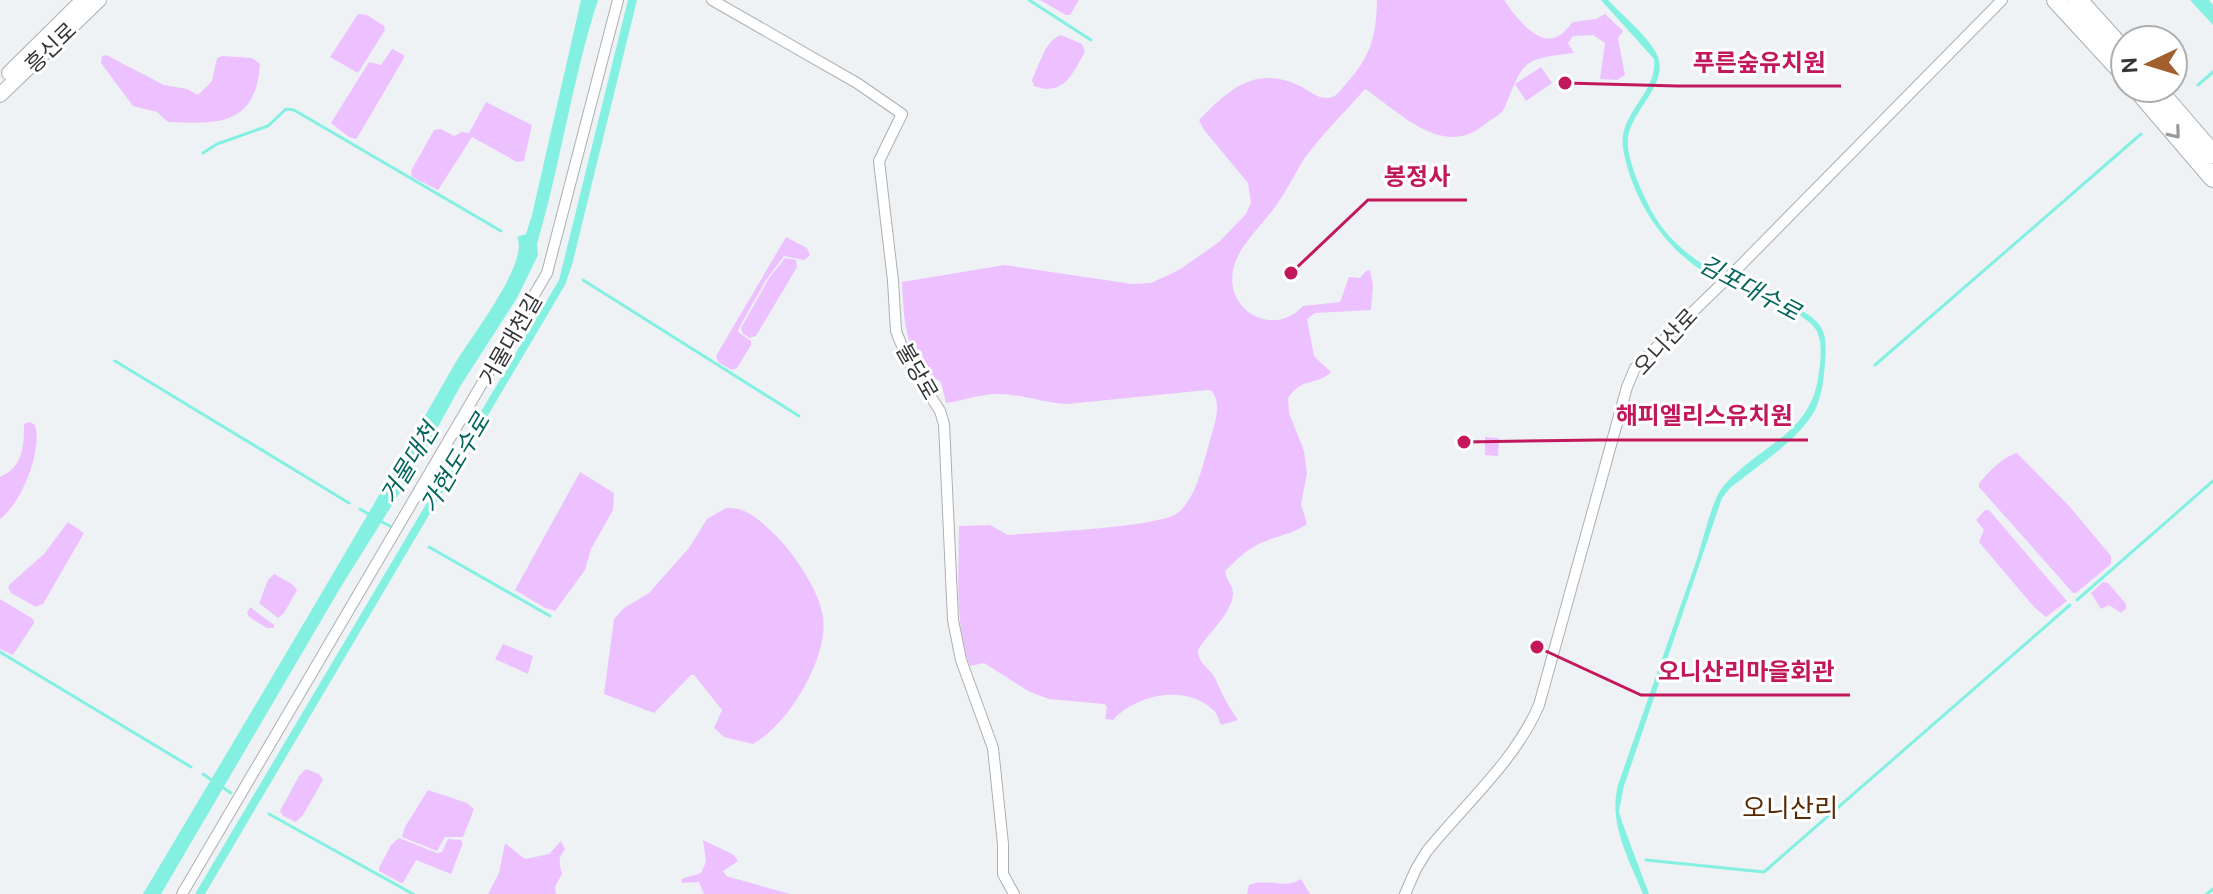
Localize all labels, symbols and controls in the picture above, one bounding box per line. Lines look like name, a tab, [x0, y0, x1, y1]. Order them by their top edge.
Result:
street label: 흥신로	[19, 17, 81, 77]
north arrow	[2109, 24, 2189, 104]
callout: 푸른숲유치원	[1677, 38, 1841, 86]
text: 푸른숲유치원	[1693, 49, 1825, 76]
text: N	[2116, 56, 2142, 74]
one-way arrow	[2165, 123, 2180, 138]
callout: 봉정사	[1368, 152, 1467, 200]
text: 봉정사	[1384, 163, 1450, 190]
water label: 김포대수로	[1695, 250, 1806, 326]
street label: 거물대천길	[474, 289, 546, 389]
street label: 오니산로	[1628, 303, 1702, 379]
street label: 불당로	[892, 338, 944, 404]
callout: 해피엘리스유치원	[1600, 392, 1808, 440]
text: 해피엘리스유치원	[1616, 402, 1792, 429]
water label: 가현도수로	[415, 408, 495, 517]
water label: 거물대천	[375, 416, 445, 508]
callout: 오니산리마을회관	[1641, 647, 1850, 695]
text: 오니산리마을회관	[1658, 658, 1834, 685]
district label: 오니산리	[1742, 793, 1838, 822]

